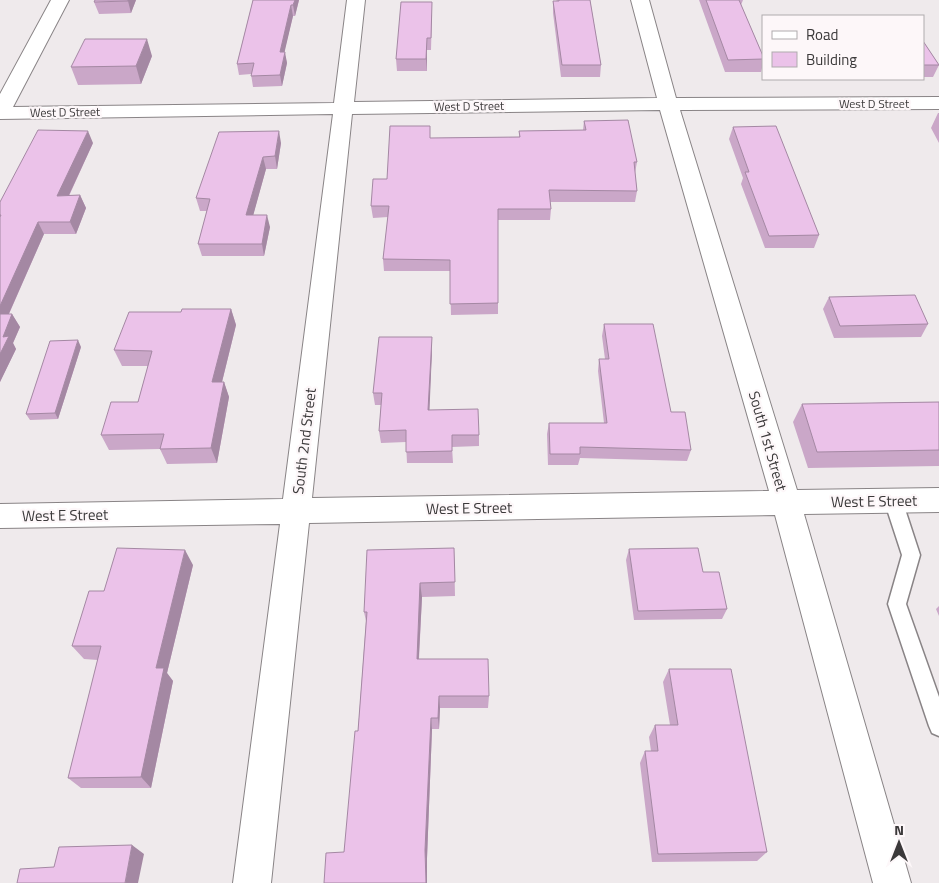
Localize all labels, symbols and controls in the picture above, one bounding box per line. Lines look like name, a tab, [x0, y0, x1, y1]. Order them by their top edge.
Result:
legend	[762, 15, 924, 80]
text: Road	[806, 23, 838, 46]
text: Building	[806, 48, 857, 71]
street label: West D Street	[839, 94, 910, 113]
street label: West D Street	[434, 96, 505, 116]
street label: West D Street	[30, 102, 101, 122]
street label: South 2nd Street	[286, 386, 322, 496]
street label: South 1st Street	[743, 388, 793, 494]
street label: West E Street	[831, 489, 918, 513]
street label: West E Street	[426, 496, 513, 520]
street label: West E Street	[22, 503, 109, 527]
north arrow	[874, 818, 924, 868]
text: N	[894, 819, 904, 840]

